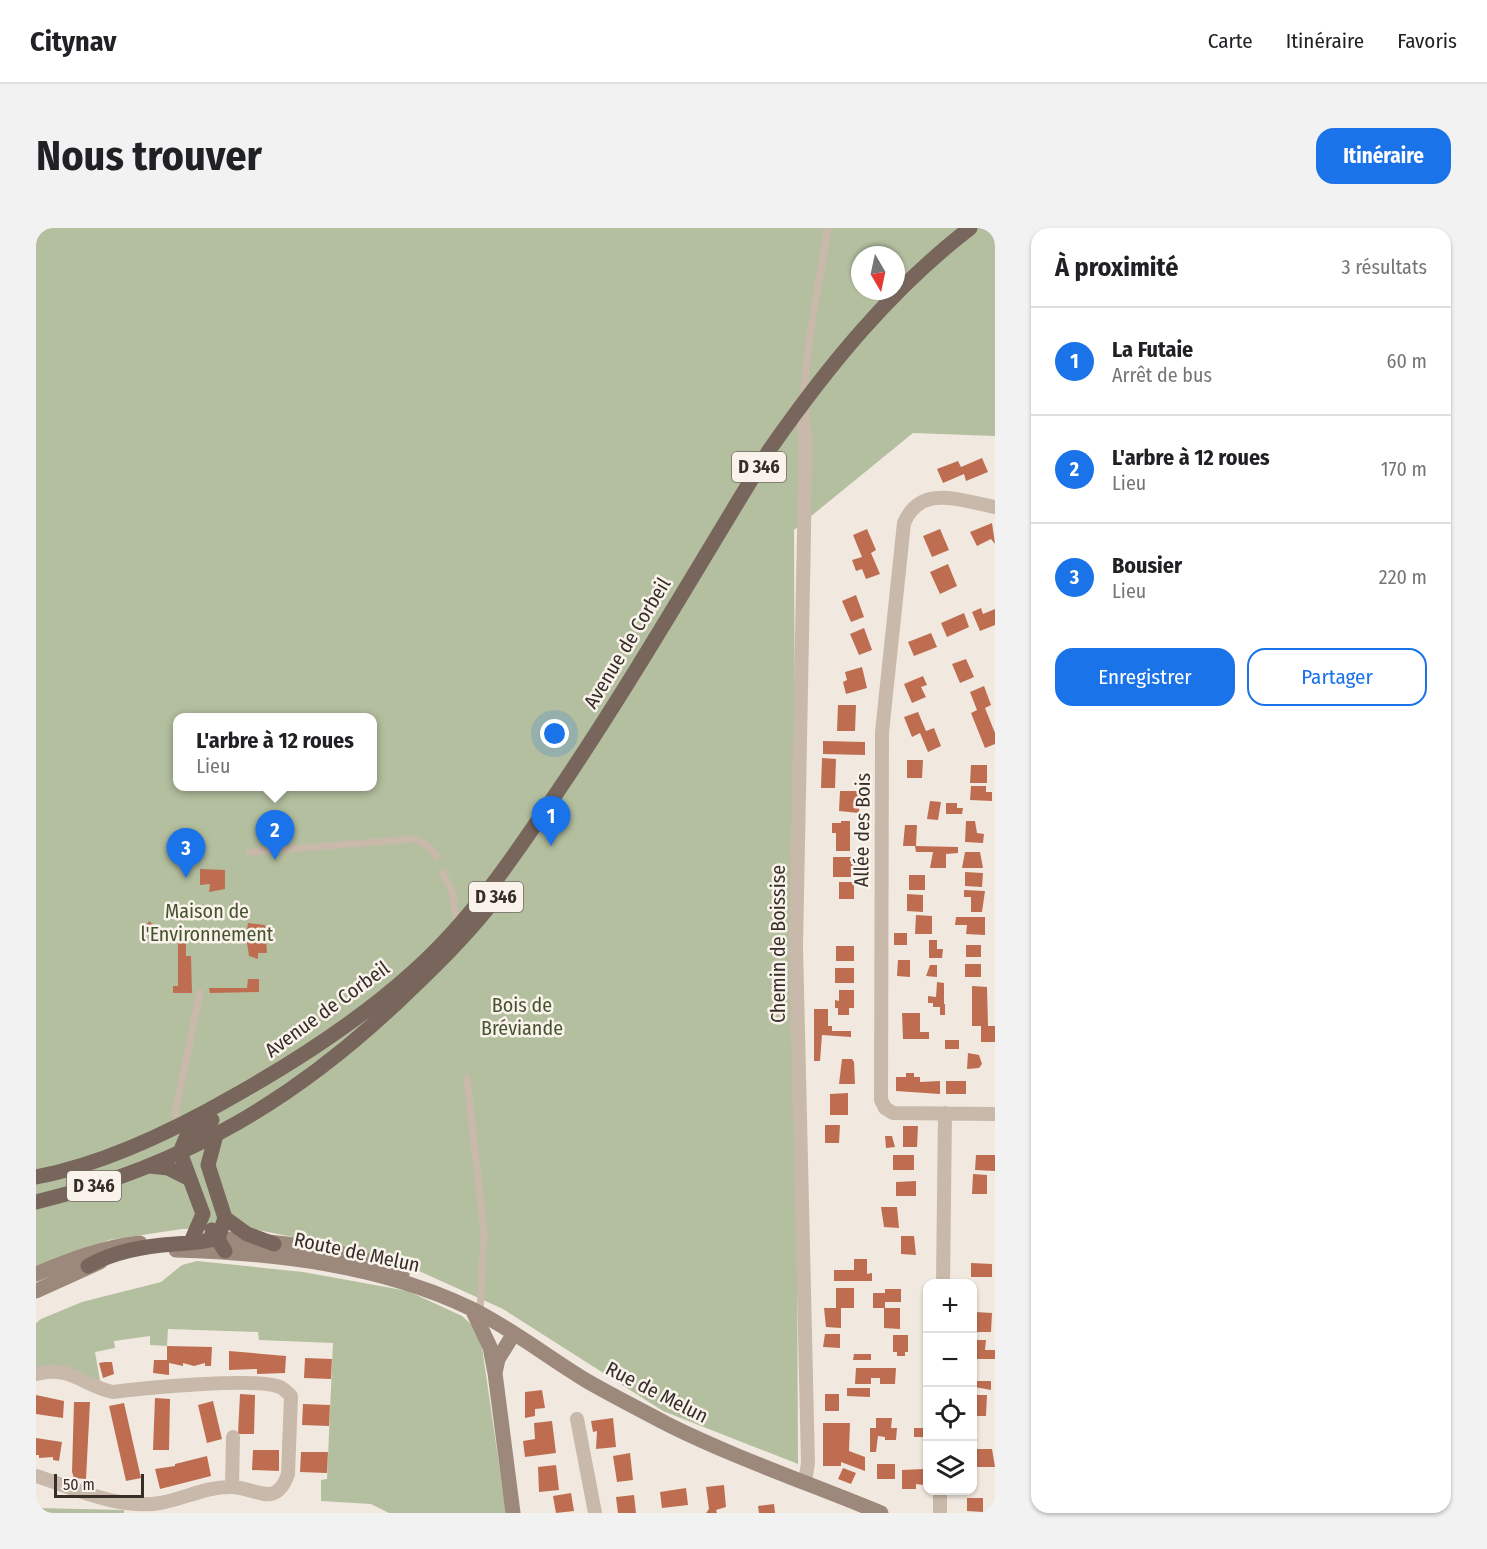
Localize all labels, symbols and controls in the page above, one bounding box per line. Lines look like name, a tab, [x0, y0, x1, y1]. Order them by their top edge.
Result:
text: Citynav	[30, 25, 116, 58]
text: Carte	[1208, 28, 1253, 54]
text: Itinéraire	[1286, 28, 1364, 54]
text: Favoris	[1397, 28, 1457, 54]
button: Itinéraire	[1316, 128, 1451, 184]
text: Nous trouver	[36, 131, 262, 181]
north arrow	[851, 246, 905, 300]
text: À proximité	[1055, 252, 1178, 283]
text: 3 résultats	[1341, 255, 1427, 279]
text: La Futaie	[1112, 336, 1193, 363]
text: 1	[1070, 349, 1079, 373]
text: 60 m	[1387, 349, 1427, 373]
text: Arrêt de bus	[1112, 363, 1212, 387]
text: L'arbre à 12 roues	[1112, 444, 1270, 471]
road number: D 346	[732, 452, 786, 482]
text: 2	[1070, 457, 1079, 481]
text: 170 m	[1381, 457, 1427, 481]
text: Lieu	[1112, 471, 1146, 495]
text: Bousier	[1112, 552, 1182, 579]
text: 3	[1070, 565, 1079, 589]
text: 220 m	[1379, 565, 1427, 589]
street label: Avenue de Corbeil	[579, 573, 675, 713]
text: Lieu	[1112, 579, 1146, 603]
button: Enregistrer	[1055, 648, 1235, 706]
button: Partager	[1247, 648, 1427, 706]
popup	[173, 713, 377, 791]
your location	[540, 719, 569, 748]
text: L'arbre à 12 roues	[196, 727, 354, 754]
text: Lieu	[196, 754, 230, 778]
street label: Allée des Bois	[849, 773, 875, 887]
pin: 1	[532, 796, 570, 846]
pin: 2	[256, 810, 294, 860]
pin: 3	[166, 828, 206, 878]
street label: Chemin de Boissise	[766, 865, 790, 1023]
road number: D 346	[469, 882, 523, 912]
park label: Maison de l'Environnement	[141, 899, 274, 946]
street label: Avenue de Corbeil	[260, 956, 394, 1062]
park label: Bois de Bréviande	[481, 993, 563, 1040]
road number: D 346	[67, 1171, 121, 1201]
street label: Route de Melun	[292, 1227, 422, 1277]
map controls	[923, 1279, 977, 1495]
button: +	[923, 1279, 977, 1333]
button: −	[923, 1333, 977, 1387]
street label: Rue de Melun	[602, 1356, 712, 1428]
button: locate	[923, 1387, 977, 1441]
button: layers	[923, 1441, 977, 1495]
scale bar	[54, 1471, 144, 1498]
text: 50 m	[63, 1475, 95, 1494]

